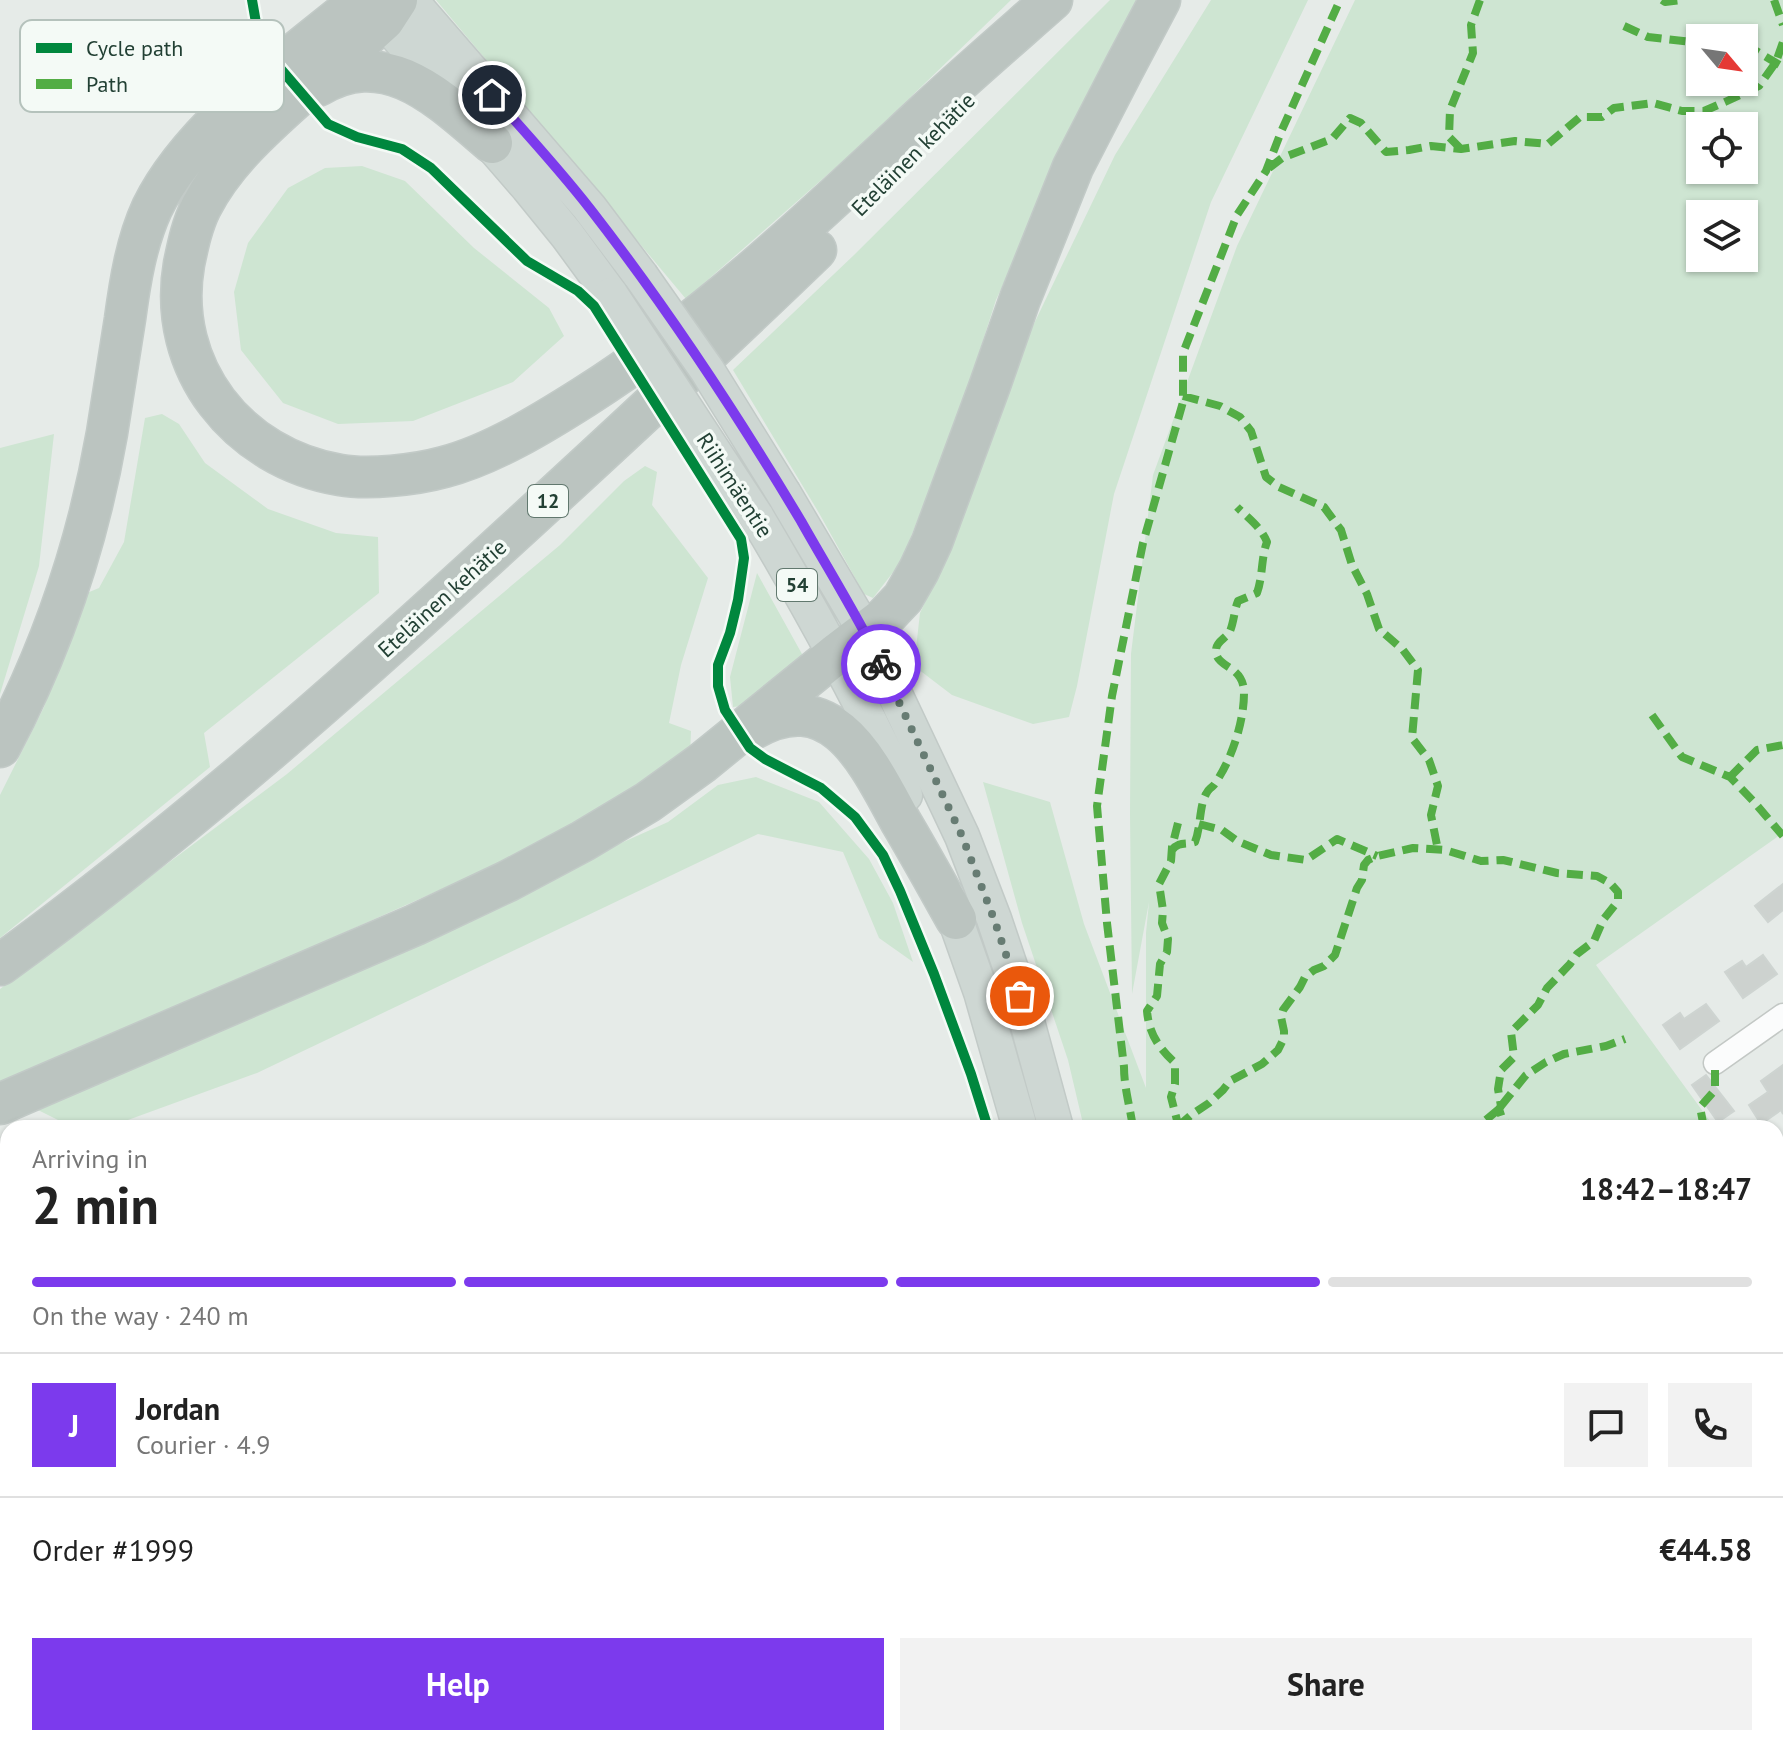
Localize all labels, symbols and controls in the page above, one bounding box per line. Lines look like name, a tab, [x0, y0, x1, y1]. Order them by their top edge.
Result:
legend	[20, 20, 284, 112]
north arrow	[1686, 24, 1758, 96]
map controls	[1686, 24, 1758, 272]
text: Cycle path	[86, 34, 183, 62]
pin	[458, 61, 526, 129]
text: Path	[86, 70, 128, 98]
icon: home	[470, 73, 514, 117]
street label: Eteläinen kehätie	[845, 86, 981, 222]
button: locate	[1686, 112, 1758, 184]
button: layers	[1686, 200, 1758, 272]
street label: Riihimäentie	[691, 427, 779, 543]
road number: 12	[528, 485, 568, 517]
street label: Eteläinen kehätie	[372, 533, 512, 663]
road number: 54	[777, 569, 817, 601]
courier	[841, 624, 921, 704]
icon: bike	[859, 642, 903, 686]
pin	[986, 962, 1054, 1030]
icon: bag	[998, 974, 1042, 1018]
text: Arriving in	[32, 1142, 148, 1175]
text: 18:42–18:47	[1580, 1169, 1752, 1208]
text: 2 min	[32, 1171, 159, 1238]
text: On the way · 240 m	[32, 1299, 249, 1332]
button: chat	[1564, 1383, 1648, 1467]
button: phone	[1668, 1383, 1752, 1467]
text: Jordan	[136, 1389, 220, 1428]
text: J	[69, 1406, 79, 1445]
text: Courier · 4.9	[136, 1428, 270, 1461]
text: Order #1999	[32, 1530, 194, 1569]
text: €44.58	[1660, 1530, 1752, 1569]
button: Help	[32, 1638, 884, 1730]
button: Share	[900, 1638, 1752, 1730]

